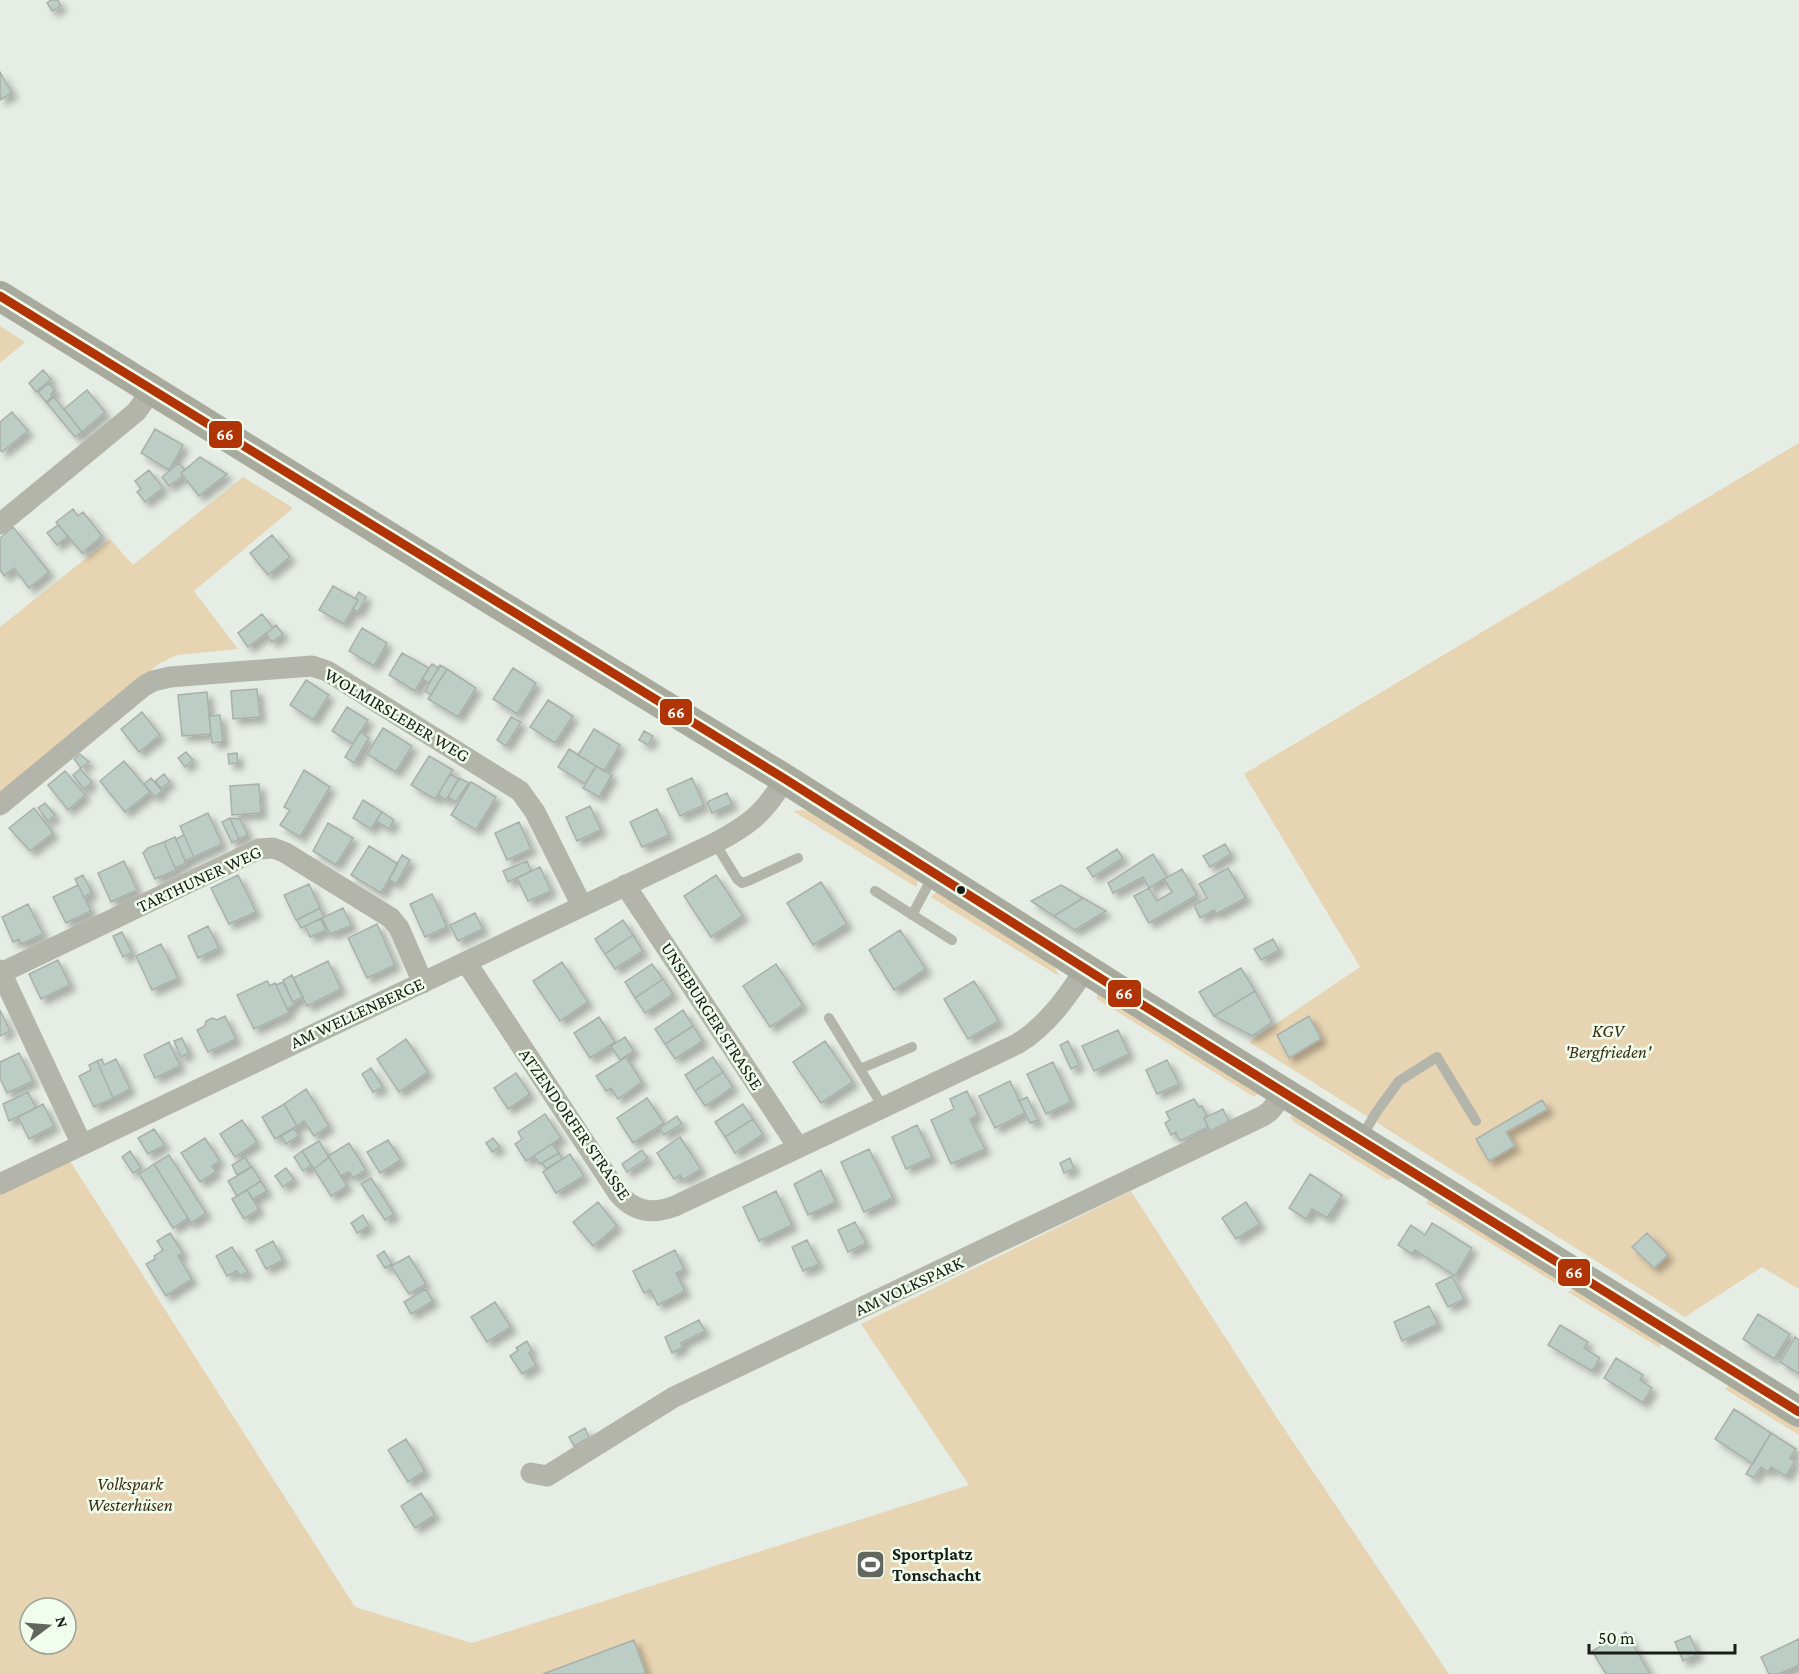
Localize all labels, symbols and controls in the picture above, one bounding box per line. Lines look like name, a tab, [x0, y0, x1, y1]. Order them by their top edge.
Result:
line badge: 66	[208, 420, 243, 449]
text: 66	[216, 426, 234, 443]
street label: WOLMIRSLEBER WEG	[321, 664, 473, 766]
line badge: 66	[659, 698, 693, 726]
text: 66	[667, 704, 685, 721]
street label: TARTHUNER WEG	[134, 841, 264, 917]
unlabelled marker	[955, 884, 967, 896]
street label: UNSEBURGER STRASSE	[657, 938, 767, 1094]
street label: AM WELLENBERGE	[287, 973, 427, 1053]
line badge: 66	[1107, 979, 1142, 1008]
text: 66	[1115, 985, 1133, 1002]
park label: KGV 'Bergfrieden'	[1565, 1021, 1652, 1062]
street label: ATZENDORFER STRASSE	[515, 1044, 635, 1204]
street label: AM VOLKSPARK	[852, 1252, 967, 1320]
line badge: 66	[1557, 1258, 1591, 1287]
text: 66	[1565, 1264, 1583, 1281]
park label: Volkspark Westerhüsen	[87, 1474, 173, 1515]
place label: Sportplatz Tonschacht	[892, 1544, 981, 1585]
sports icon: Sportplatz Tonschacht	[855, 1548, 887, 1580]
north arrow	[18, 1596, 78, 1656]
text: N	[52, 1614, 72, 1630]
scale bar	[1589, 1617, 1734, 1655]
text: 50 m	[1598, 1628, 1635, 1648]

